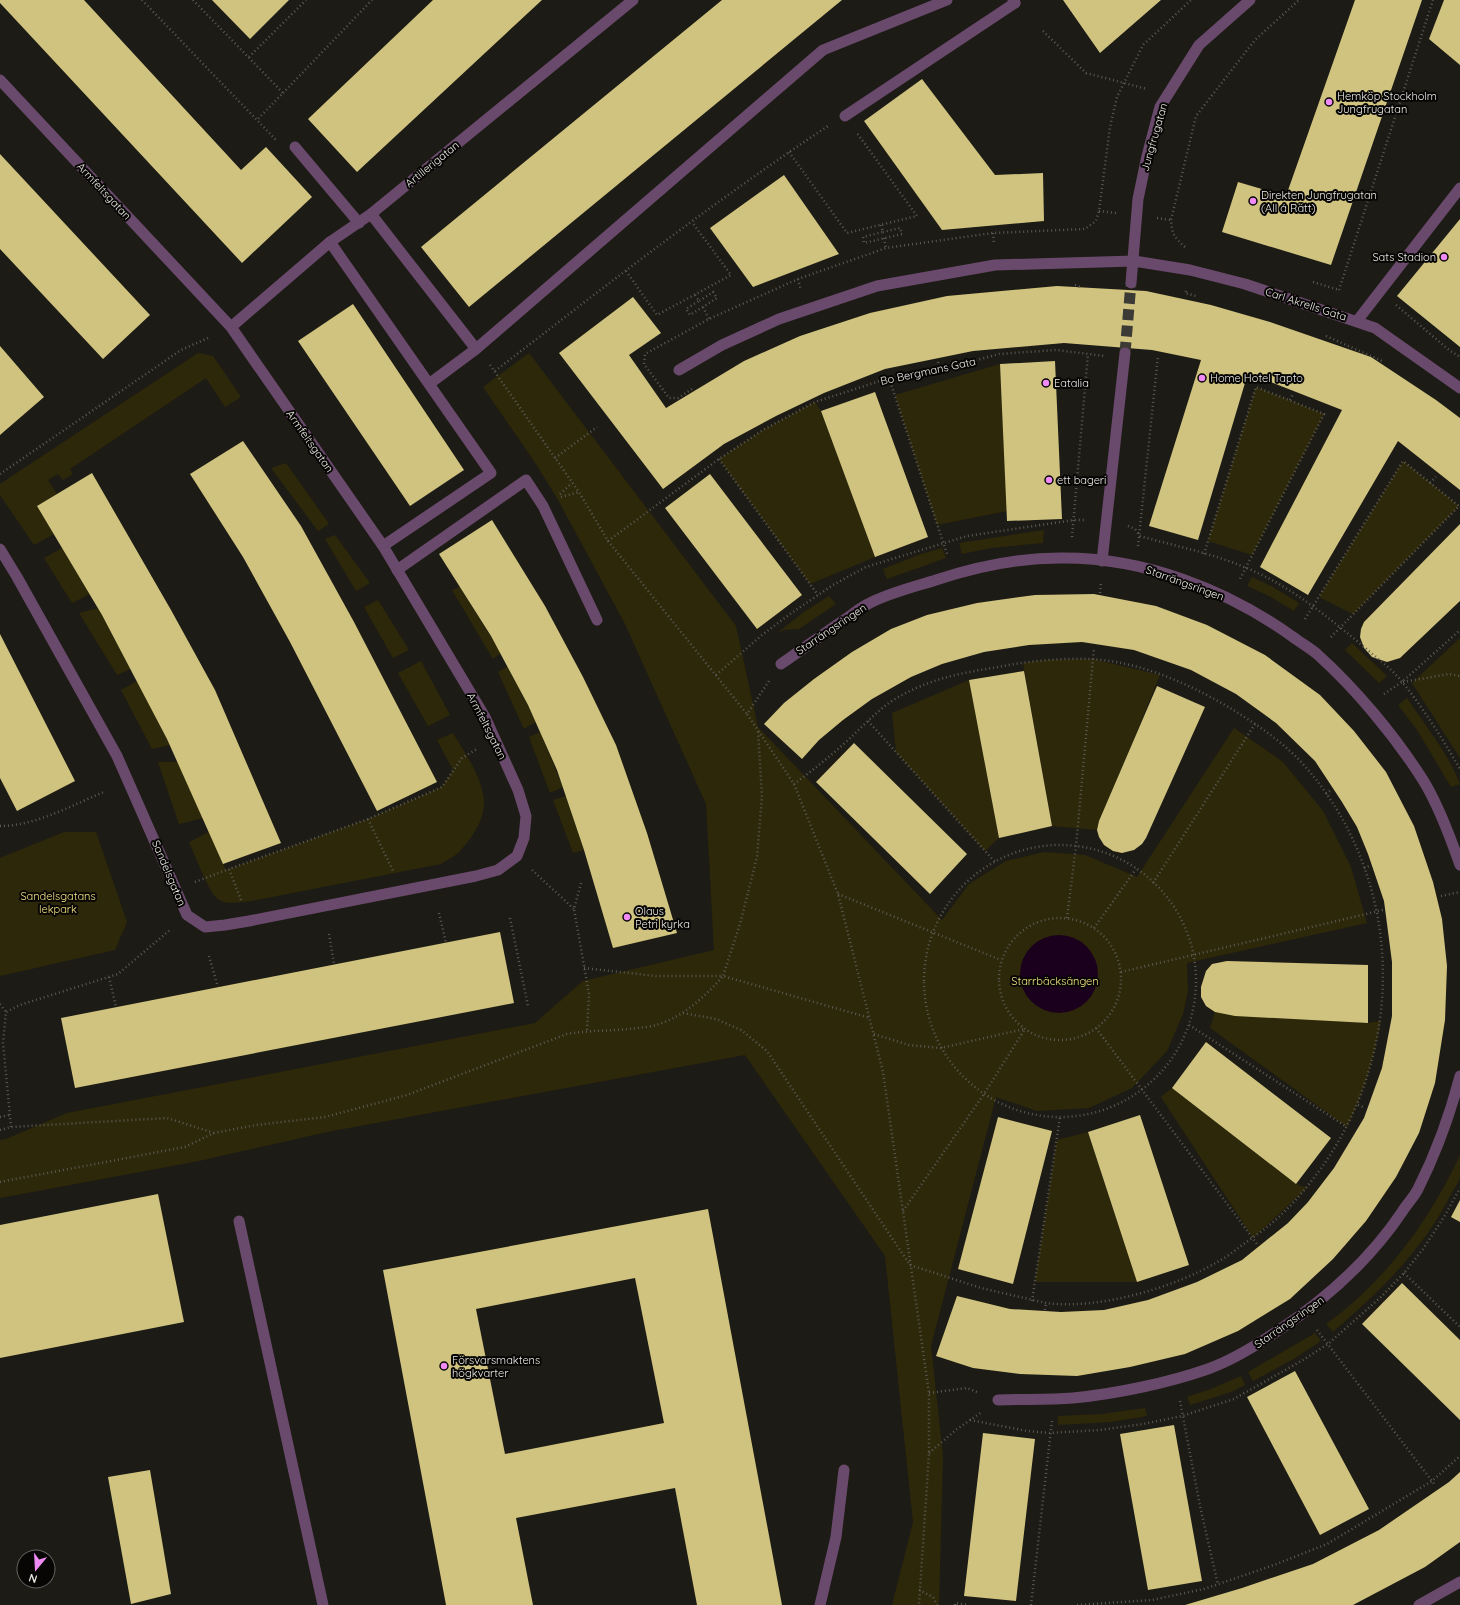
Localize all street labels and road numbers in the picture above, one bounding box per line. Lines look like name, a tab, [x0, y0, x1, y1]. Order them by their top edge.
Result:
street label: Jungfrugatan	[1138, 101, 1170, 173]
street label: Artillerigatan	[402, 138, 462, 190]
street label: Armfeltsgatan	[74, 160, 134, 222]
street label: Carl Akrells Gata	[1263, 284, 1349, 324]
street label: Bo Bergmans Gata	[879, 354, 977, 388]
street label: Armfeltsgatan	[283, 407, 337, 475]
street label: Starrängsringen	[1144, 562, 1226, 604]
street label: Starrängsringen	[793, 600, 869, 658]
street label: Armfeltsgatan	[464, 690, 510, 762]
street label: Sandelsgatan	[149, 838, 189, 908]
street label: Starrängsringen	[1251, 1293, 1327, 1351]

